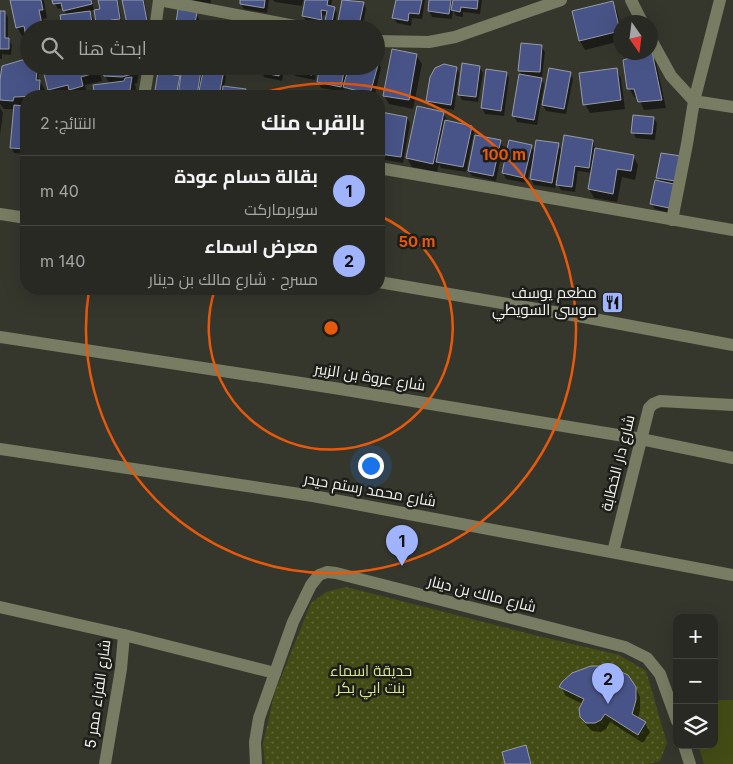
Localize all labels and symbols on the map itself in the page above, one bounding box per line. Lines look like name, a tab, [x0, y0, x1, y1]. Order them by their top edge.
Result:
north arrow	[613, 15, 658, 60]
text: 100 m	[482, 145, 526, 164]
text: 50 m	[399, 232, 435, 251]
place label: مطعم يوسف موسى السويطي	[492, 283, 597, 322]
restaurant icon: مطعم يوسف موسى السويطي	[601, 290, 625, 314]
centre of rings	[322, 319, 340, 337]
street label: شارع عروة بن الزبير	[312, 358, 427, 397]
street label: شارع دار الخطابة	[596, 413, 641, 513]
your location	[358, 453, 384, 479]
street label: شارع محمد رستم حيدر	[301, 468, 438, 512]
pin: 1	[386, 525, 418, 566]
street label: شارع مالك بن دينار	[425, 571, 538, 618]
street label: شارع الفراء ممر 5	[80, 638, 117, 750]
park label: حديقة اسماء بنت ابي بكر	[330, 661, 412, 700]
pin: 2	[592, 663, 624, 704]

